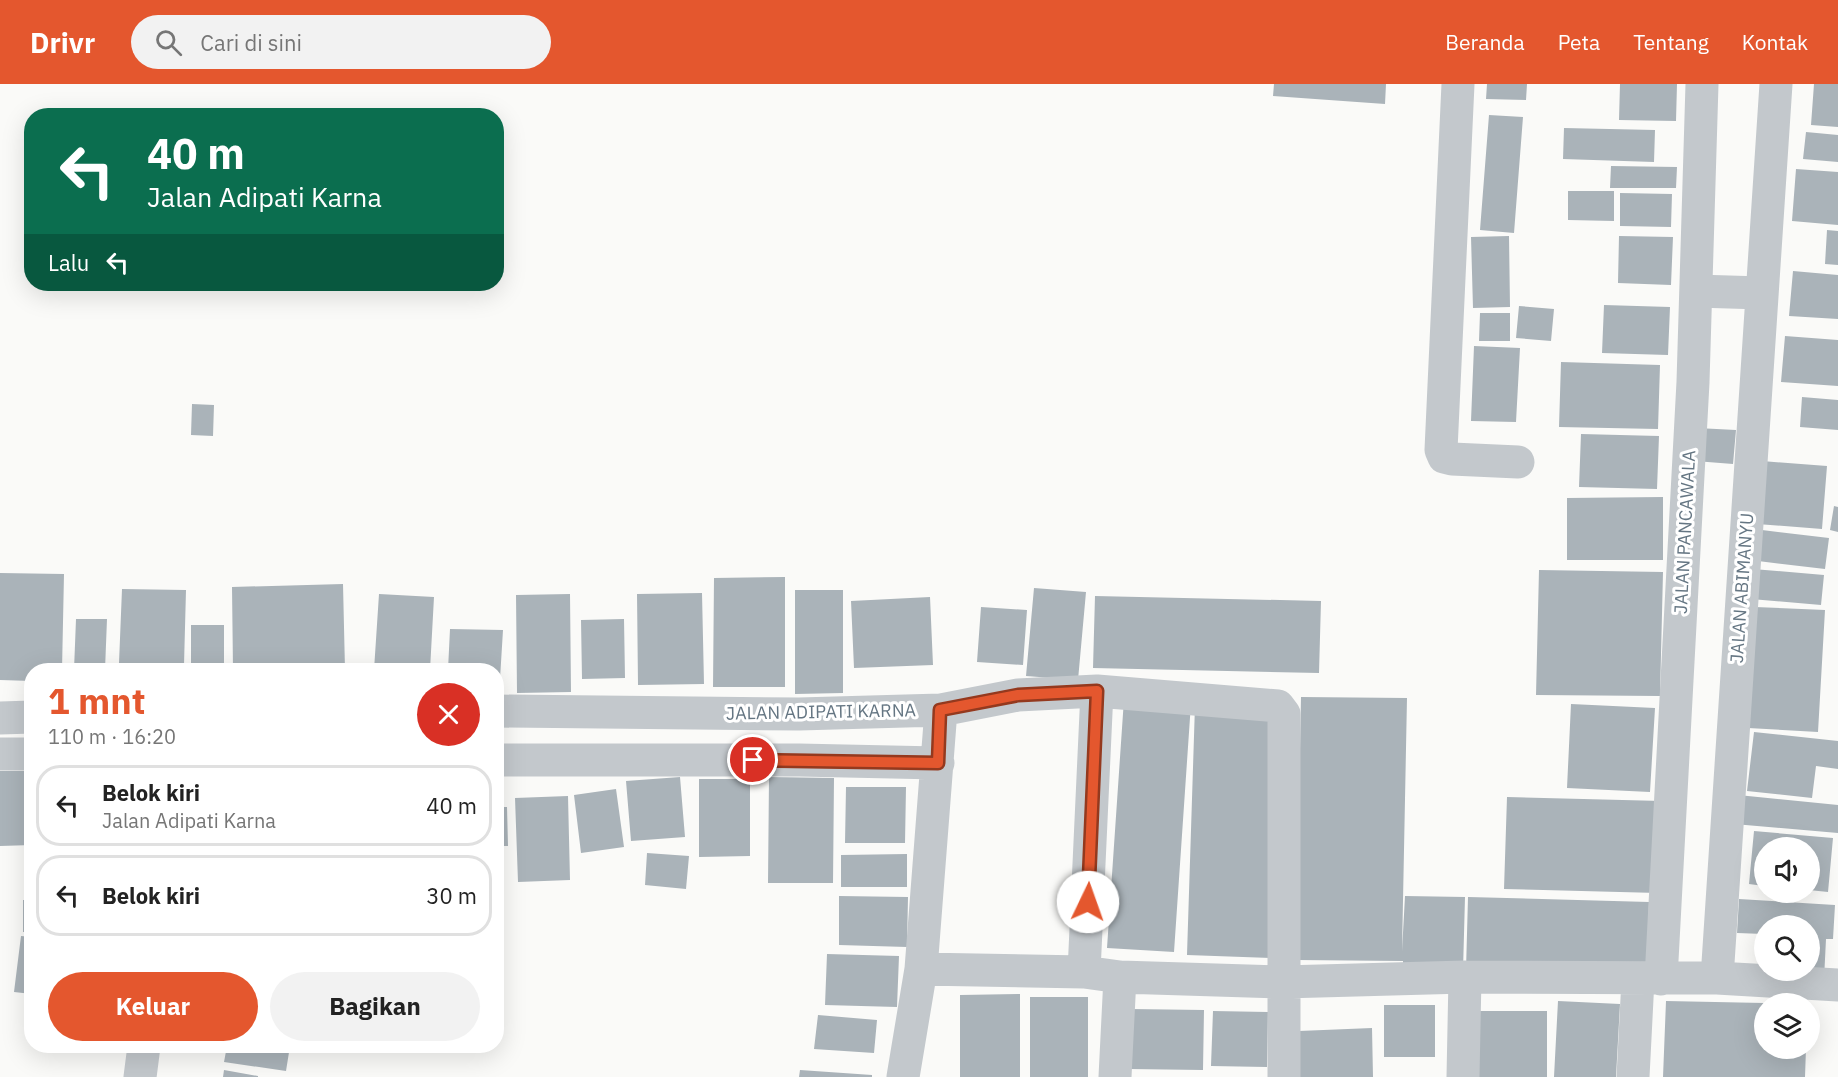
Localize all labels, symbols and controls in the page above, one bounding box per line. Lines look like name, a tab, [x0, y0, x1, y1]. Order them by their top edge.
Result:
search box	[131, 15, 551, 69]
text: Drivr	[30, 24, 95, 61]
icon: search	[152, 26, 185, 59]
text: Cari di sini	[200, 28, 302, 57]
text: Beranda	[1445, 28, 1525, 56]
text: Peta	[1558, 28, 1600, 56]
text: Tentang	[1633, 28, 1709, 56]
text: Kontak	[1742, 28, 1808, 56]
text: 40 m	[147, 126, 245, 181]
icon: left	[48, 132, 126, 210]
text: Jalan Adipati Karna	[147, 179, 382, 214]
icon: left	[101, 246, 134, 279]
text: Lalu	[48, 248, 89, 277]
street label: JALAN PANCAWALA	[1669, 449, 1700, 614]
street label: JALAN ABIMANYU	[1725, 512, 1758, 664]
text: 1 mnt	[48, 677, 146, 724]
button: close	[417, 683, 480, 746]
street label: JALAN ADIPATI KARNA	[726, 698, 917, 725]
text: 110 m · 16:20	[48, 723, 176, 750]
pin	[727, 734, 778, 785]
icon: arrive	[736, 743, 769, 776]
text: Belok kiri	[102, 778, 200, 807]
icon: left	[51, 789, 84, 822]
text: 40 m	[426, 791, 477, 820]
text: Jalan Adipati Karna	[102, 807, 276, 834]
map controls	[1754, 837, 1820, 1059]
button: sound	[1754, 837, 1820, 903]
position arrow	[1056, 870, 1120, 934]
icon: left	[51, 879, 84, 912]
text: Belok kiri	[102, 881, 200, 910]
text: 30 m	[426, 881, 477, 910]
button: search	[1754, 915, 1820, 981]
button: Keluar	[48, 972, 258, 1041]
button: Bagikan	[270, 972, 480, 1041]
button: layers	[1754, 993, 1820, 1059]

